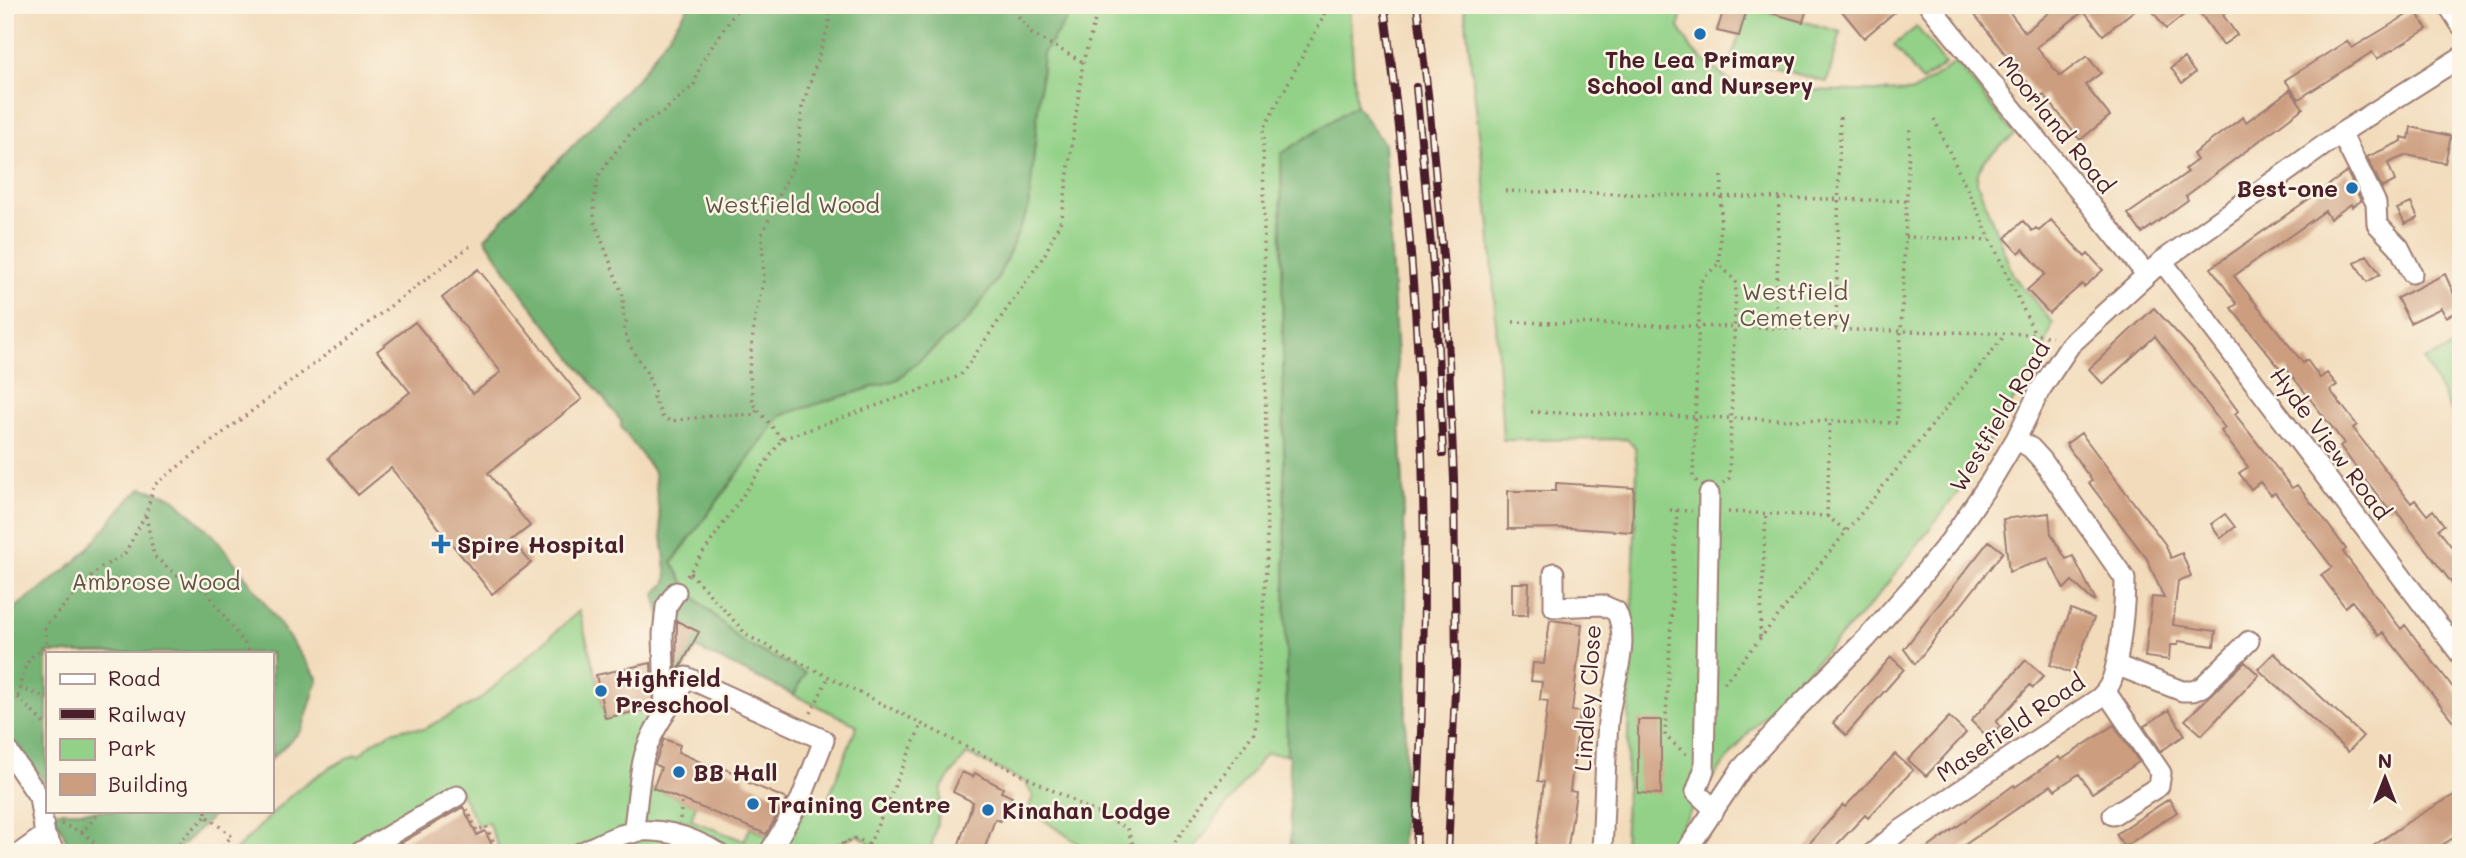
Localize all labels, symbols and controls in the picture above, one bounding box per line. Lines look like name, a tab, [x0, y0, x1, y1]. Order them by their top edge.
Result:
marker: The Lea Primary School and Nursery	[1692, 26, 1708, 42]
place label: The Lea Primary School and Nursery	[1587, 44, 1813, 100]
street label: Moorland Road	[1992, 49, 2122, 199]
place label: Best-one	[2236, 173, 2338, 203]
marker: Best-one	[2344, 180, 2360, 196]
park label: Westfield Wood	[704, 189, 880, 219]
park label: Westfield Cemetery	[1739, 276, 1851, 332]
street label: Westfield Road	[1942, 335, 2056, 497]
street label: Hyde View Road	[2264, 361, 2398, 525]
place label: Spire Hospital	[457, 529, 625, 559]
marker: Spire Hospital	[431, 534, 451, 554]
park label: Ambrose Wood	[72, 566, 240, 596]
street label: Lindley Close	[1567, 624, 1607, 772]
legend	[46, 652, 273, 812]
place label: Highfield Preschool	[615, 663, 729, 719]
text: Road	[108, 664, 160, 691]
street label: Masefield Road	[1930, 666, 2090, 788]
marker: Highfield Preschool	[593, 683, 609, 699]
text: Railway	[108, 700, 187, 727]
text: Park	[108, 734, 156, 761]
north arrow	[2350, 742, 2420, 812]
text: N	[2378, 748, 2392, 773]
place label: BB Hall	[693, 757, 777, 787]
marker: BB Hall	[671, 764, 687, 780]
text: Building	[108, 770, 188, 797]
place label: Training Centre	[767, 789, 951, 819]
place label: Kinahan Lodge	[1002, 795, 1170, 825]
marker: Training Centre	[745, 796, 761, 812]
marker: Kinahan Lodge	[980, 802, 996, 818]

